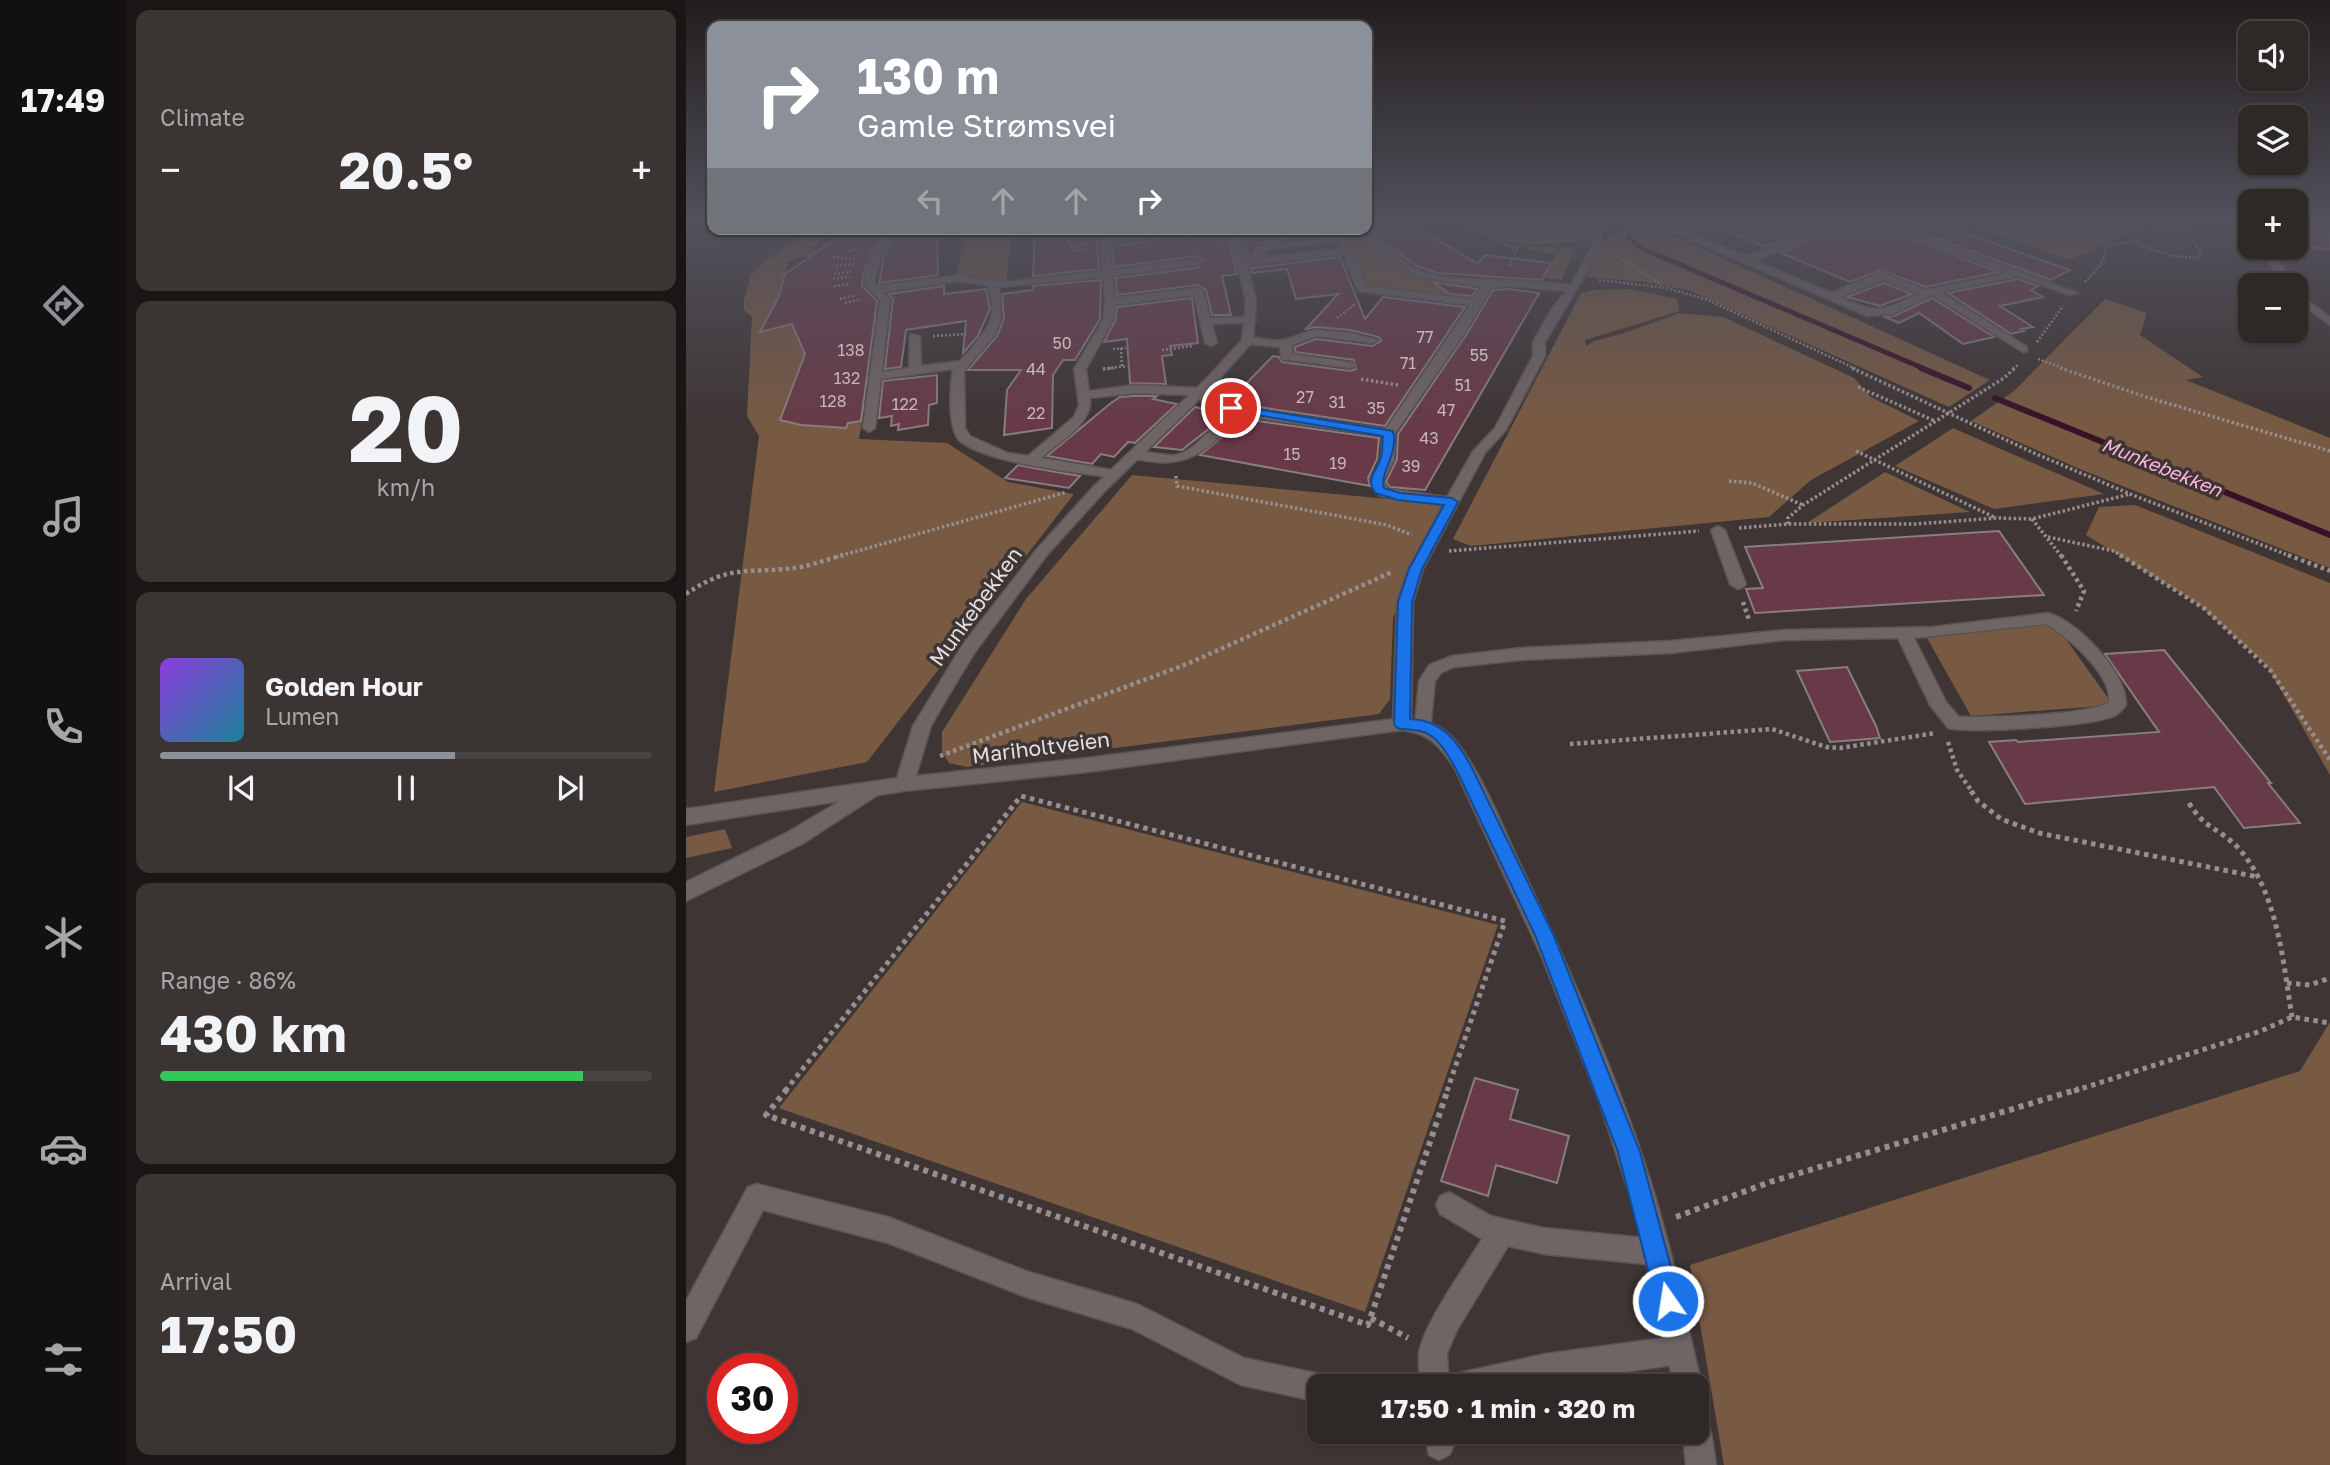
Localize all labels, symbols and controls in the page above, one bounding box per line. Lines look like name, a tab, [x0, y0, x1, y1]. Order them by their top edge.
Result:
map controls	[2238, 21, 2308, 343]
button: sound	[2238, 21, 2308, 91]
text: 130 m	[857, 46, 999, 105]
icon: right	[742, 49, 833, 140]
text: 17:49	[21, 81, 105, 119]
text: Climate	[160, 103, 245, 131]
button: layers	[2238, 105, 2308, 175]
text: Gamle Strømsvei	[857, 106, 1116, 144]
text: 20.5°	[339, 138, 473, 200]
text: −	[160, 147, 181, 192]
text: +	[631, 147, 652, 192]
icon: left	[911, 182, 949, 220]
icon: ahead	[984, 182, 1022, 220]
icon: ahead	[1057, 182, 1095, 220]
icon: right	[1130, 182, 1168, 220]
button: +	[2238, 189, 2308, 259]
button: −	[2238, 273, 2308, 343]
icon: directions	[39, 281, 88, 330]
house number: 77	[1417, 327, 1433, 347]
house number: 50	[1052, 333, 1072, 353]
house number: 138	[838, 340, 864, 360]
house number: 55	[1470, 345, 1488, 365]
house number: 71	[1400, 353, 1416, 373]
house number: 44	[1026, 359, 1046, 379]
house number: 132	[834, 368, 860, 388]
text: 20	[349, 373, 463, 482]
house number: 51	[1454, 375, 1472, 395]
pin	[1201, 378, 1261, 438]
house number: 27	[1296, 387, 1314, 407]
icon: arrive	[1212, 389, 1250, 427]
house number: 128	[820, 391, 846, 411]
house number: 31	[1328, 392, 1346, 412]
house number: 122	[892, 394, 918, 414]
house number: 35	[1367, 398, 1385, 418]
house number: 47	[1437, 400, 1455, 420]
house number: 22	[1027, 403, 1045, 423]
house number: 43	[1419, 428, 1439, 448]
water label: Munkebekken	[2099, 432, 2227, 502]
house number: 15	[1283, 444, 1301, 464]
house number: 19	[1329, 453, 1347, 473]
house number: 39	[1401, 456, 1421, 476]
text: km/h	[377, 473, 435, 501]
icon: music	[39, 492, 88, 541]
street label: Munkebekken	[923, 542, 1027, 671]
text: Golden Hour	[265, 671, 423, 702]
icon: phone	[39, 702, 88, 751]
text: Lumen	[265, 702, 339, 730]
street label: Mariholtveien	[970, 726, 1111, 768]
icon: previous	[223, 769, 261, 807]
icon: pause	[387, 769, 425, 807]
icon: next	[551, 769, 589, 807]
icon: climate	[39, 913, 88, 962]
text: Range · 86%	[160, 966, 296, 994]
text: 430 km	[160, 1001, 347, 1063]
icon: car	[39, 1124, 88, 1173]
position arrow	[1631, 1264, 1705, 1338]
text: Arrival	[160, 1267, 232, 1295]
text: 17:50	[160, 1302, 297, 1364]
icon: filters	[39, 1335, 88, 1384]
speed limit sign: 30	[707, 1353, 798, 1444]
text: 17:50 · 1 min · 320 m	[1381, 1393, 1635, 1424]

